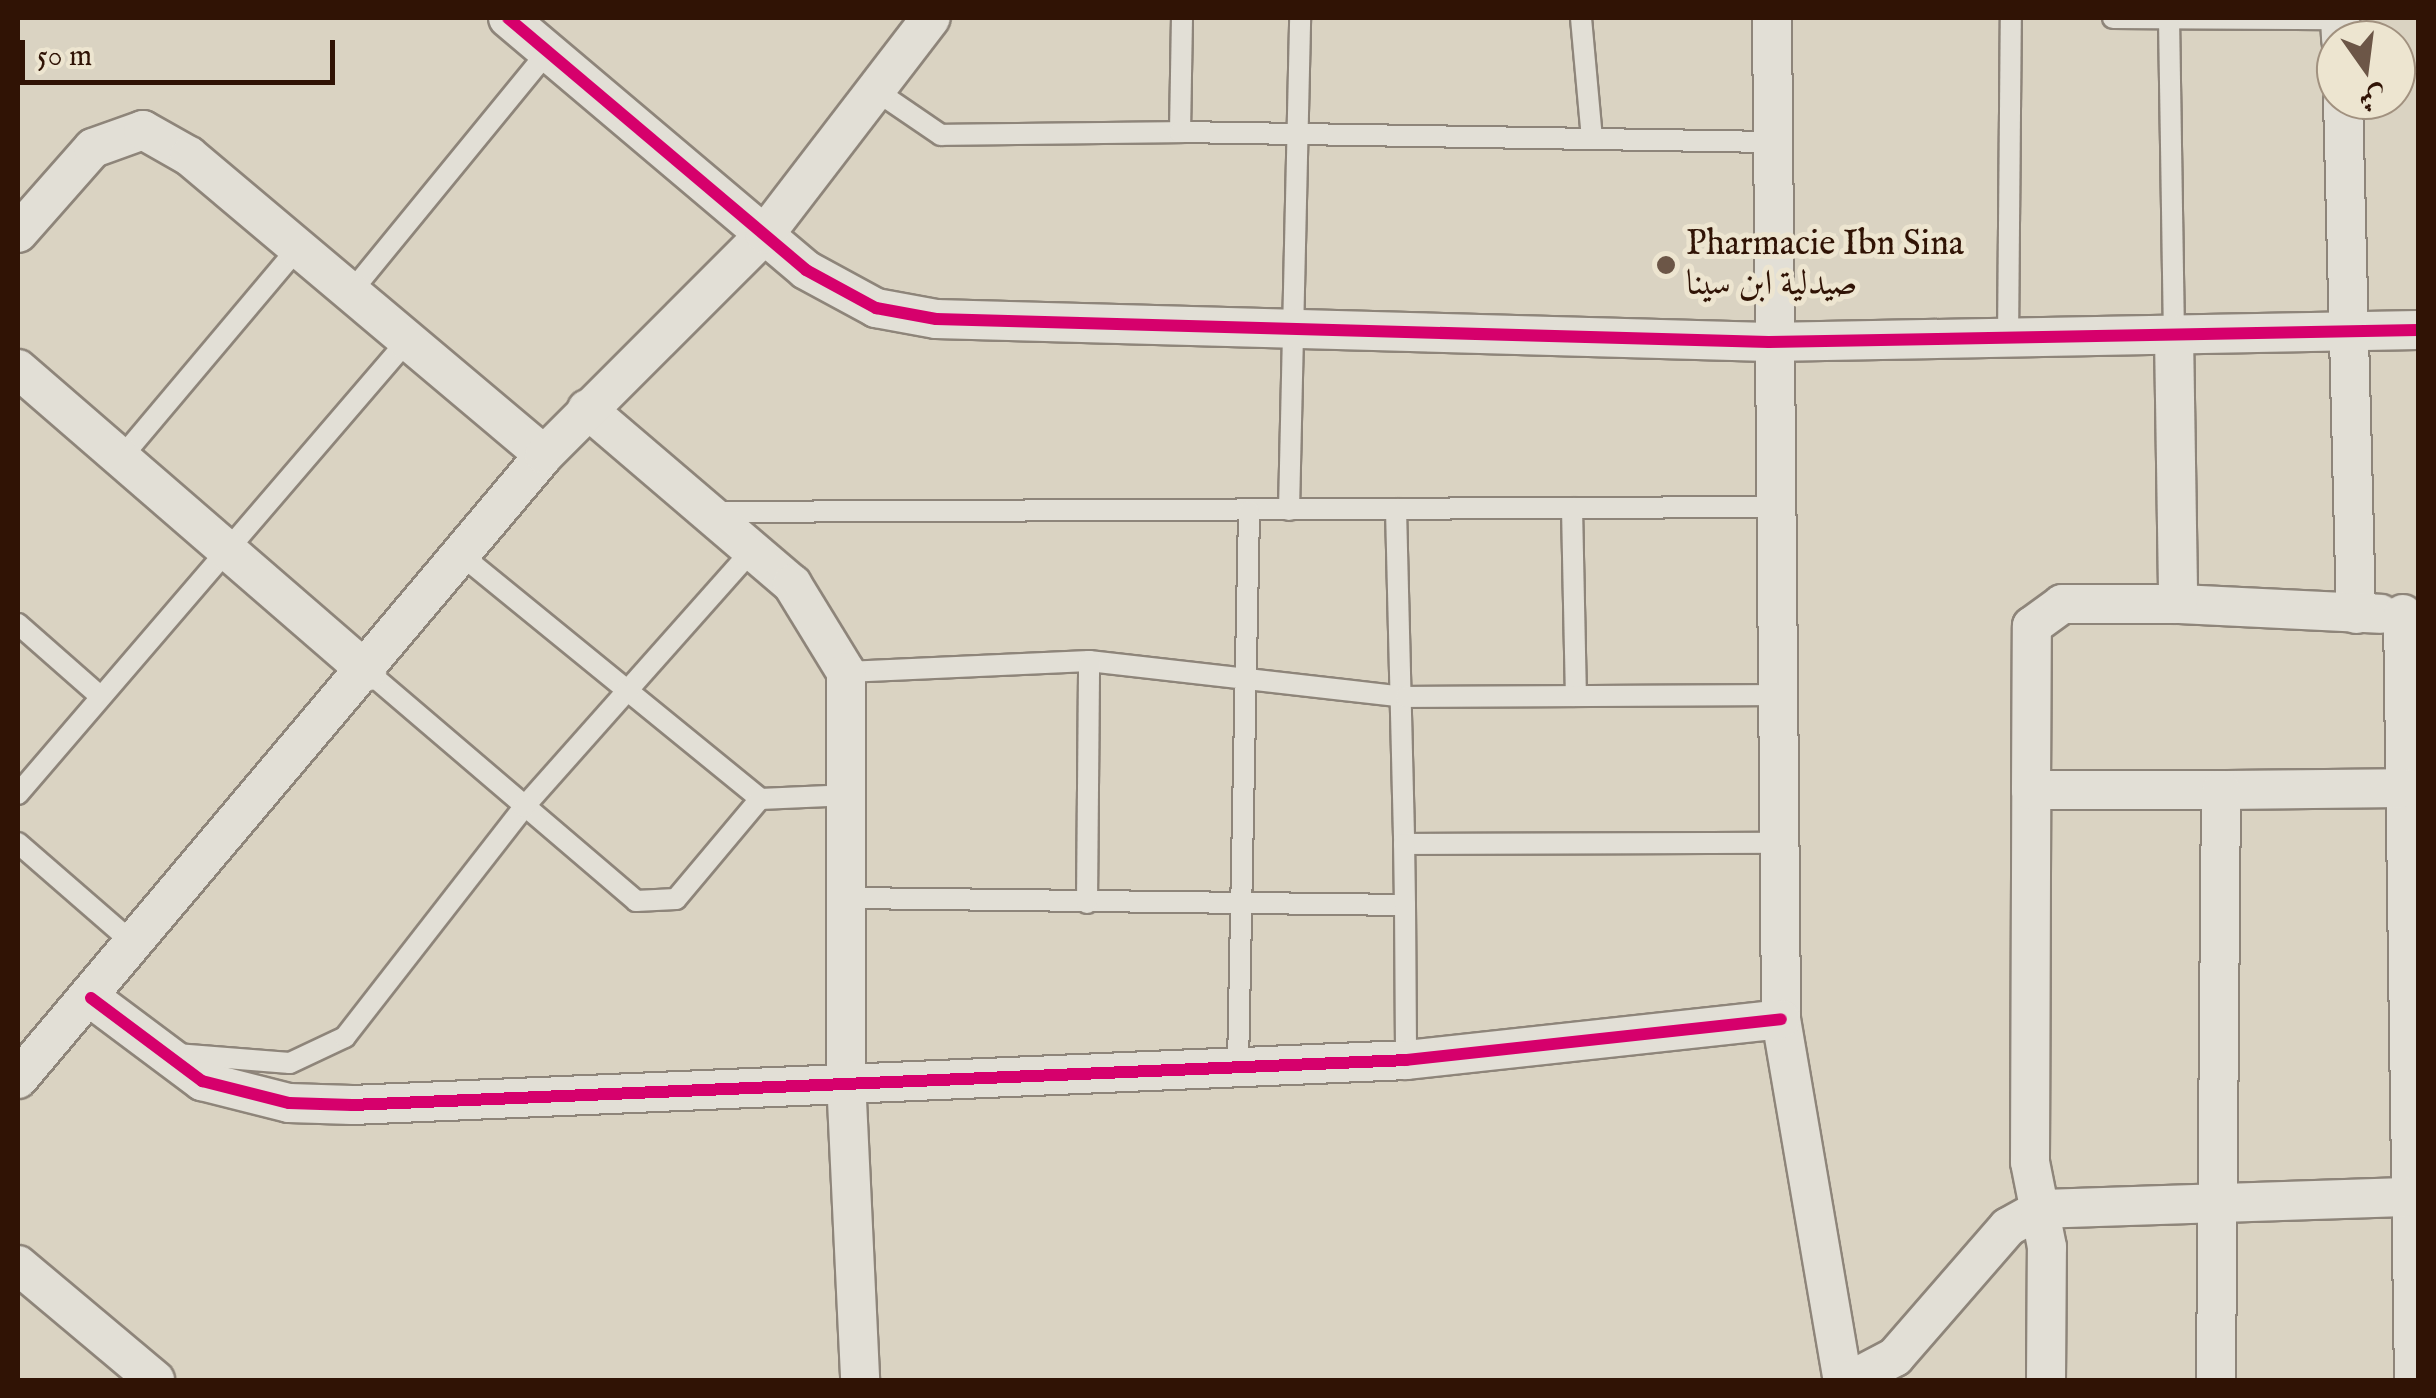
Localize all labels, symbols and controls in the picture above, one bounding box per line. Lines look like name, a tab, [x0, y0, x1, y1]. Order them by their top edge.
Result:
scale bar	[25, 20, 340, 82]
north arrow	[2316, 20, 2416, 120]
text: 50 m	[37, 38, 92, 76]
text: ش	[2355, 77, 2391, 118]
place label: Pharmacie Ibn Sina صيدلية ابن سينا	[1686, 224, 1964, 306]
marker: Pharmacie Ibn Sina صيدلية ابن سينا	[1655, 254, 1677, 276]

